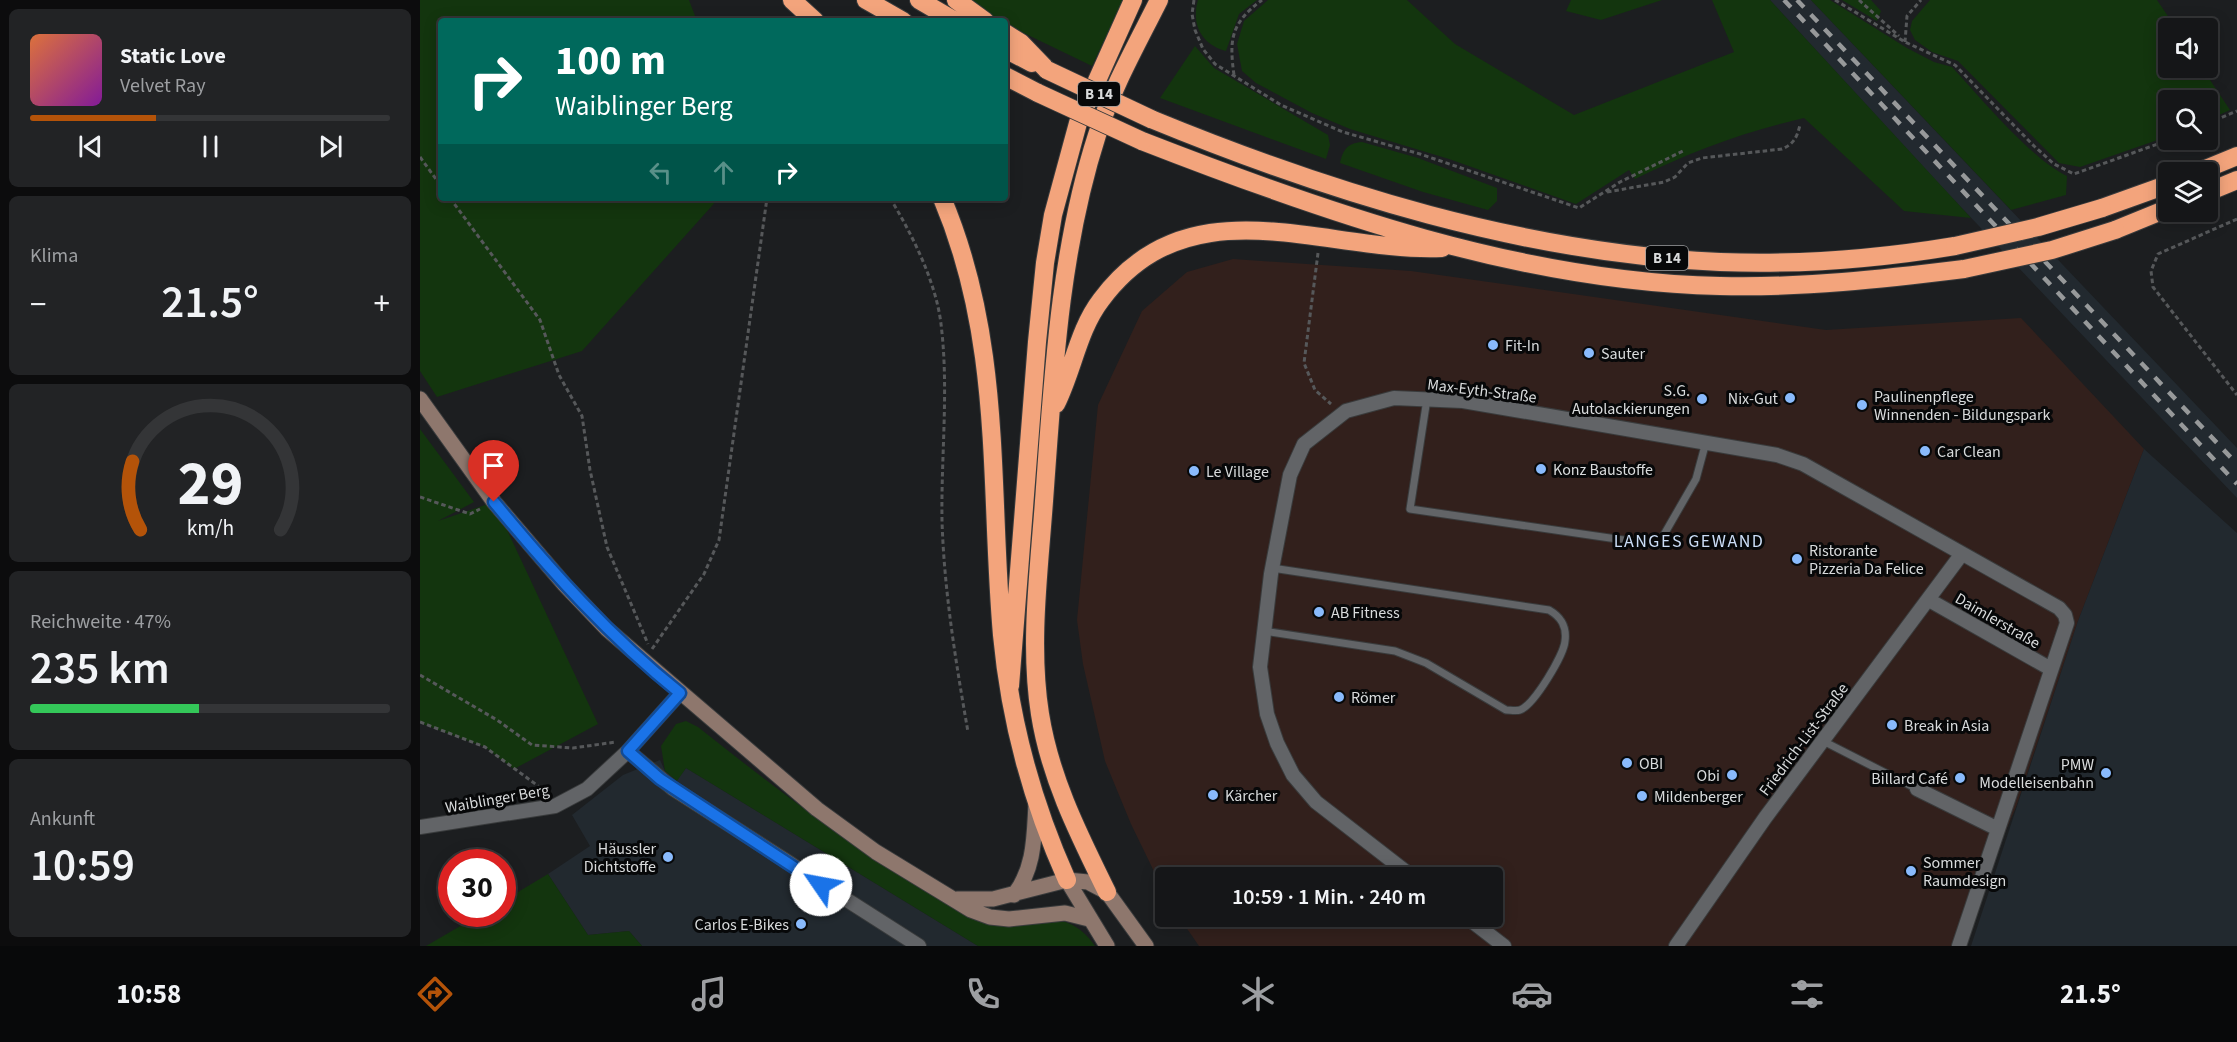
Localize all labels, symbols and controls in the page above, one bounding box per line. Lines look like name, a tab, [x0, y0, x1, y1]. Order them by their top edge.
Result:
map controls	[2158, 18, 2218, 222]
button: sound	[2158, 18, 2218, 78]
text: 100 m	[555, 31, 666, 91]
text: Static Love	[120, 40, 226, 72]
icon: right	[456, 42, 534, 120]
text: Velvet Ray	[120, 72, 206, 100]
road number: B 14	[1078, 82, 1120, 106]
text: Waiblinger Berg	[555, 87, 733, 126]
button: search	[2158, 90, 2218, 150]
icon: previous	[74, 130, 107, 163]
icon: pause	[194, 130, 227, 163]
icon: next	[314, 130, 347, 163]
icon: left	[644, 156, 677, 189]
icon: ahead	[707, 156, 740, 189]
icon: right	[770, 156, 803, 189]
button: layers	[2158, 162, 2218, 222]
text: Klima	[30, 242, 78, 270]
road number: B 14	[1646, 246, 1688, 270]
text: 21.5°	[161, 271, 259, 335]
text: −	[30, 281, 46, 328]
text: +	[374, 281, 390, 328]
place label: Fit-In	[1505, 335, 1540, 357]
marker: Fit-In	[1486, 338, 1500, 352]
place label: Sauter	[1601, 343, 1645, 365]
marker: Sauter	[1582, 346, 1596, 360]
street label: Max-Eyth-Straße	[1426, 373, 1538, 409]
place label: S.G. Autolackierungen	[1572, 380, 1690, 420]
place label: Paulinenpflege Winnenden - Bildungspark	[1874, 386, 2050, 426]
place label: Nix-Gut	[1728, 388, 1779, 410]
marker: Nix-Gut	[1783, 391, 1797, 405]
marker: S.G. Autolackierungen	[1695, 392, 1709, 406]
marker: Paulinenpflege Winnenden - Bildungspark	[1855, 398, 1869, 412]
text: 29	[177, 440, 243, 529]
pin	[468, 440, 519, 502]
place label: Car Clean	[1937, 441, 2001, 463]
marker: Car Clean	[1918, 444, 1932, 458]
icon: arrive	[477, 449, 510, 482]
place label: Konz Baustoffe	[1553, 459, 1653, 481]
place label: Le Village	[1206, 461, 1269, 483]
marker: Konz Baustoffe	[1534, 462, 1548, 476]
marker: Le Village	[1187, 464, 1201, 478]
text: km/h	[186, 513, 234, 544]
district label: LANGES GEWAND	[1614, 529, 1764, 554]
place label: Ristorante Pizzeria Da Felice	[1809, 540, 1924, 580]
marker: Ristorante Pizzeria Da Felice	[1790, 552, 1804, 566]
street label: Daimlerstraße	[1951, 588, 2044, 654]
place label: AB Fitness	[1331, 602, 1400, 624]
marker: AB Fitness	[1312, 605, 1326, 619]
text: Reichweite · 47%	[30, 608, 171, 636]
text: 235 km	[30, 637, 170, 701]
street label: Friedrich-List-Straße	[1754, 679, 1854, 801]
place label: Römer	[1351, 687, 1396, 709]
marker: Römer	[1332, 690, 1346, 704]
place label: Break in Asia	[1904, 715, 1989, 737]
marker: Break in Asia	[1885, 718, 1899, 732]
place label: OBI	[1639, 753, 1663, 775]
place label: PMW Modelleisenbahn	[1979, 754, 2094, 794]
marker: OBI	[1620, 756, 1634, 770]
place label: Obi	[1697, 765, 1720, 787]
marker: PMW Modelleisenbahn	[2099, 766, 2113, 780]
marker: Obi	[1725, 768, 1739, 782]
place label: Billard Café	[1871, 768, 1948, 790]
marker: Billard Café	[1953, 771, 1967, 785]
street label: Waiblinger Berg	[443, 779, 551, 819]
place label: Kärcher	[1225, 785, 1278, 807]
place label: Mildenberger	[1654, 786, 1743, 808]
marker: Kärcher	[1206, 788, 1220, 802]
marker: Mildenberger	[1635, 789, 1649, 803]
text: Ankunft	[30, 805, 95, 833]
text: 10:59	[30, 834, 135, 898]
place label: Häussler Dichtstoffe	[584, 838, 656, 878]
speed limit sign: 30	[438, 849, 516, 927]
marker: Häussler Dichtstoffe	[661, 850, 675, 864]
place label: Sommer Raumdesign	[1923, 852, 2006, 892]
position arrow	[789, 853, 853, 917]
marker: Sommer Raumdesign	[1904, 864, 1918, 878]
text: 10:59 · 1 Min. · 240 m	[1232, 881, 1426, 913]
place label: Carlos E-Bikes	[695, 914, 789, 936]
marker: Carlos E-Bikes	[794, 917, 808, 931]
icon: directions	[414, 973, 456, 1015]
icon: music	[688, 973, 730, 1015]
icon: phone	[962, 973, 1004, 1015]
icon: climate	[1237, 973, 1279, 1015]
icon: car	[1511, 973, 1553, 1015]
icon: filters	[1786, 973, 1828, 1015]
text: 10:58	[116, 975, 181, 1014]
text: 21.5°	[2060, 975, 2121, 1014]

